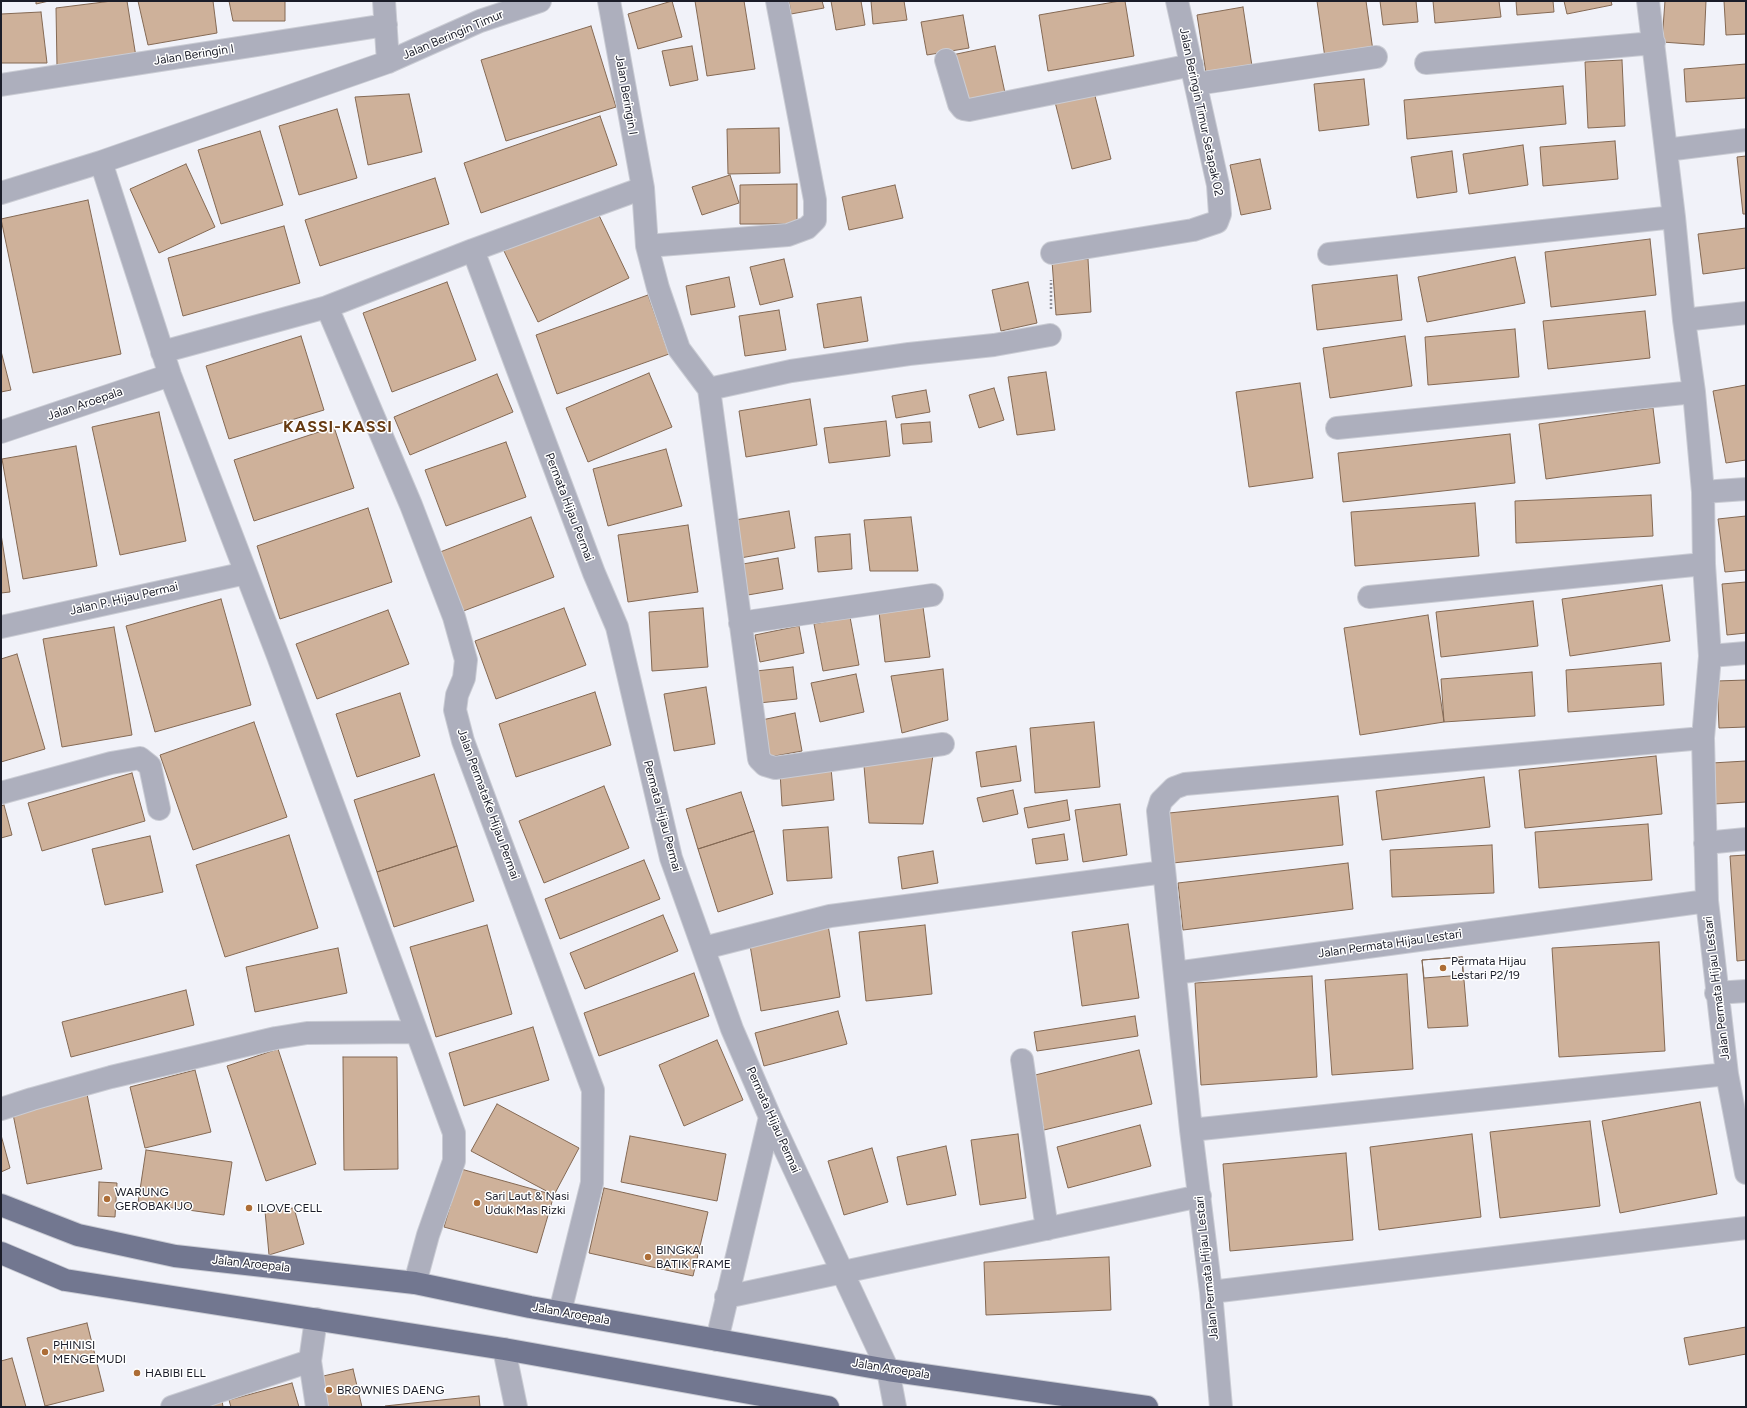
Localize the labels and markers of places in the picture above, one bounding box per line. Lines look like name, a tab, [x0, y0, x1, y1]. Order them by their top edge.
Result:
place label: Permata Hijau Lestari P2/19	[1451, 954, 1526, 982]
marker: Permata Hijau Lestari P2/19	[1438, 963, 1448, 973]
place label: WARUNG GEROBAK IJO	[115, 1185, 193, 1213]
place label: Sari Laut & Nasi Uduk Mas Rizki	[485, 1189, 569, 1217]
marker: WARUNG GEROBAK IJO	[102, 1194, 112, 1204]
marker: Sari Laut & Nasi Uduk Mas Rizki	[472, 1198, 482, 1208]
place label: ILOVE CELL	[257, 1201, 322, 1215]
marker: ILOVE CELL	[244, 1203, 254, 1213]
place label: BINGKAI BATIK FRAME	[656, 1243, 731, 1271]
marker: BINGKAI BATIK FRAME	[643, 1252, 653, 1262]
place label: PHINISI MENGEMUDI	[53, 1338, 126, 1366]
marker: PHINISI MENGEMUDI	[40, 1347, 50, 1357]
place label: HABIBI ELL	[145, 1366, 206, 1380]
marker: HABIBI ELL	[132, 1368, 142, 1378]
place label: BROWNIES DAENG	[337, 1383, 444, 1397]
marker: BROWNIES DAENG	[324, 1385, 334, 1395]

